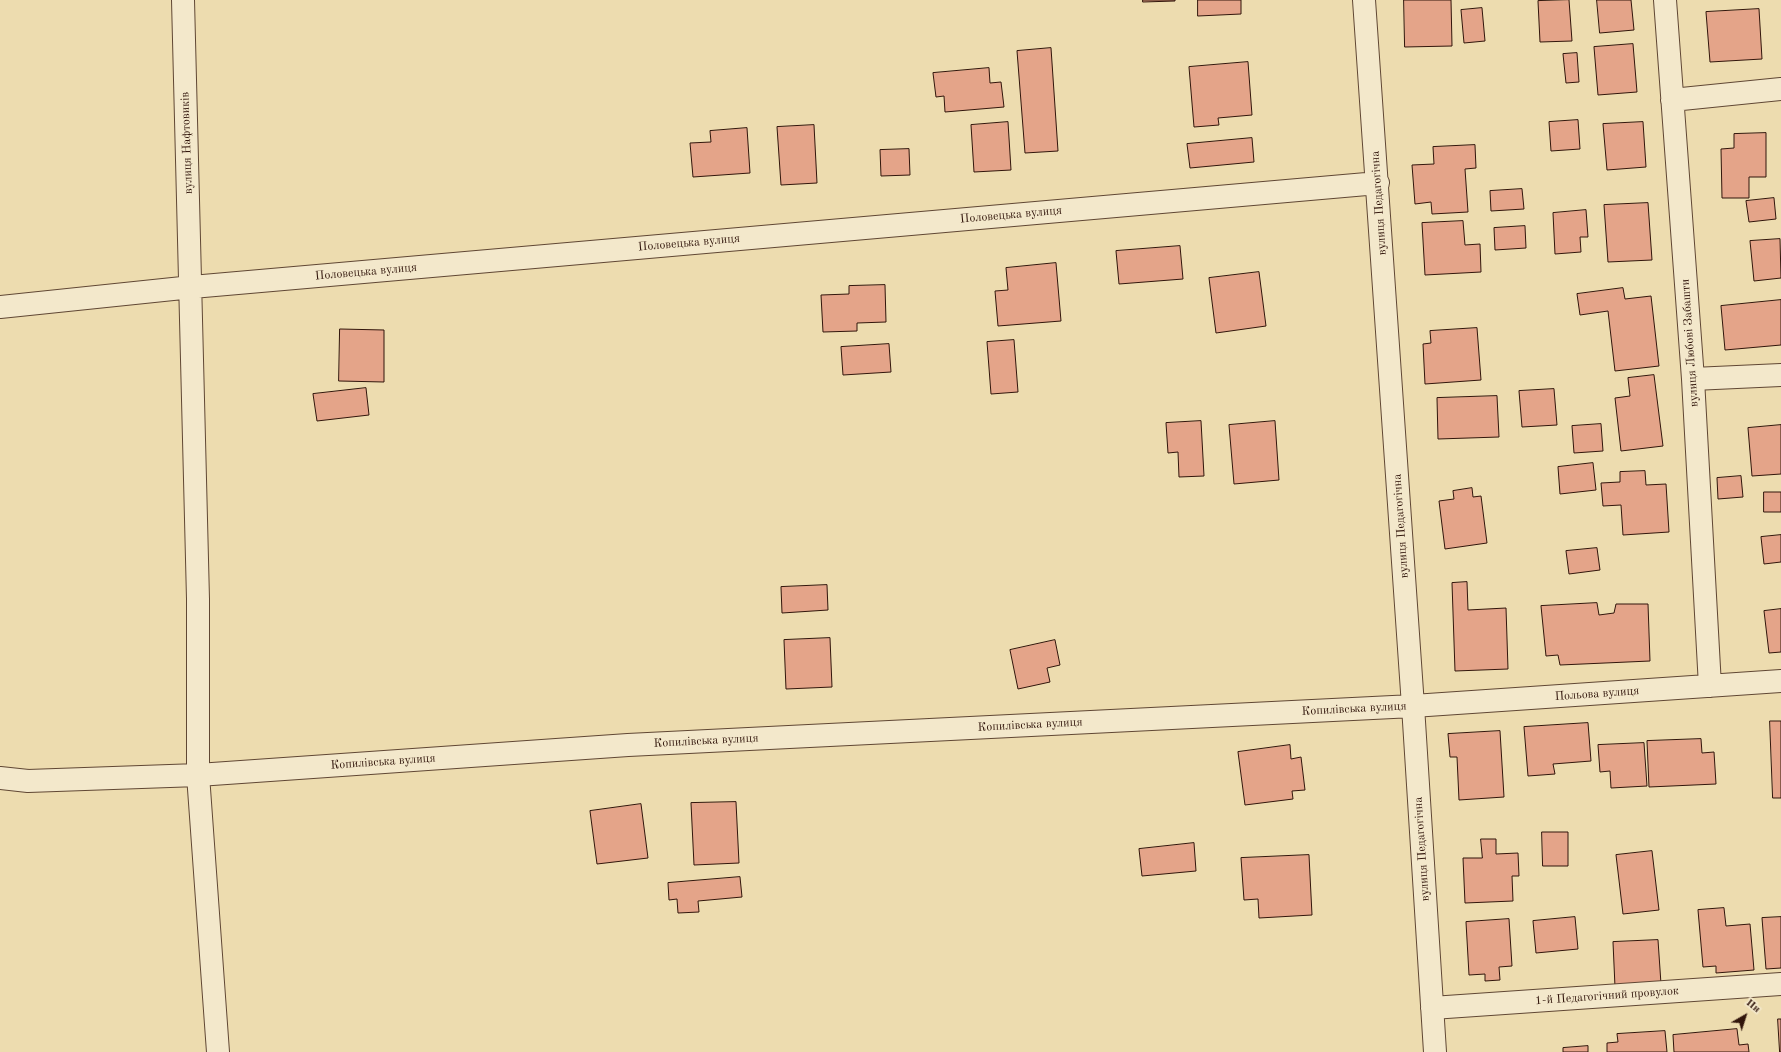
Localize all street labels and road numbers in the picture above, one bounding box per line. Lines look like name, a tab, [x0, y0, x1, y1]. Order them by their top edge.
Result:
street label: вулиця Нафтовиків	[178, 92, 196, 194]
street label: вулиця Педагогічна	[1368, 150, 1390, 256]
street label: Половецька вулиця	[959, 203, 1063, 227]
street label: Половецька вулиця	[637, 231, 741, 255]
street label: Половецька вулиця	[314, 260, 418, 284]
street label: вулиця Любові Забашти	[1678, 279, 1702, 407]
street label: вулиця Педагогічна	[1390, 473, 1412, 579]
street label: Польова вулиця	[1554, 684, 1640, 704]
street label: Копилівська вулиця	[1301, 699, 1407, 719]
street label: Копилівська вулиця	[977, 715, 1083, 735]
street label: Копилівська вулиця	[653, 731, 759, 751]
street label: Копилівська вулиця	[330, 751, 436, 773]
street label: вулиця Педагогічна	[1411, 796, 1433, 902]
street label: 1-й Педагогічний провулок	[1535, 984, 1679, 1008]

